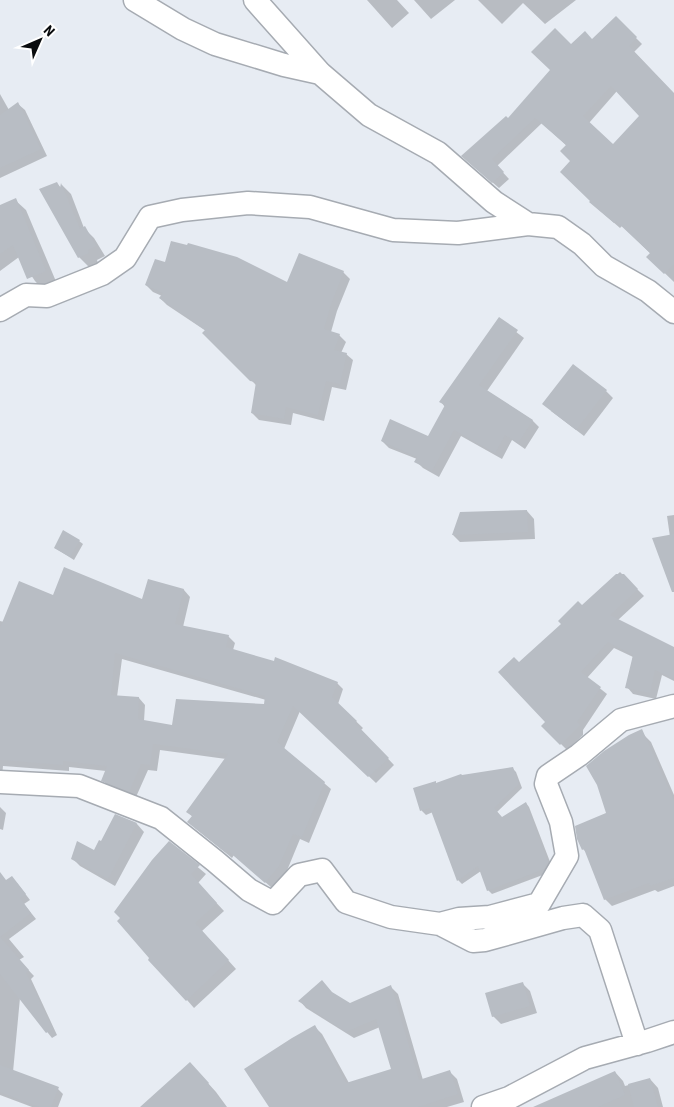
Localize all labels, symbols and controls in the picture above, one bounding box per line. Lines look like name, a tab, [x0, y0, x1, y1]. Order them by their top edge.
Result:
north arrow	[15, 15, 65, 65]
text: N	[41, 22, 58, 39]

